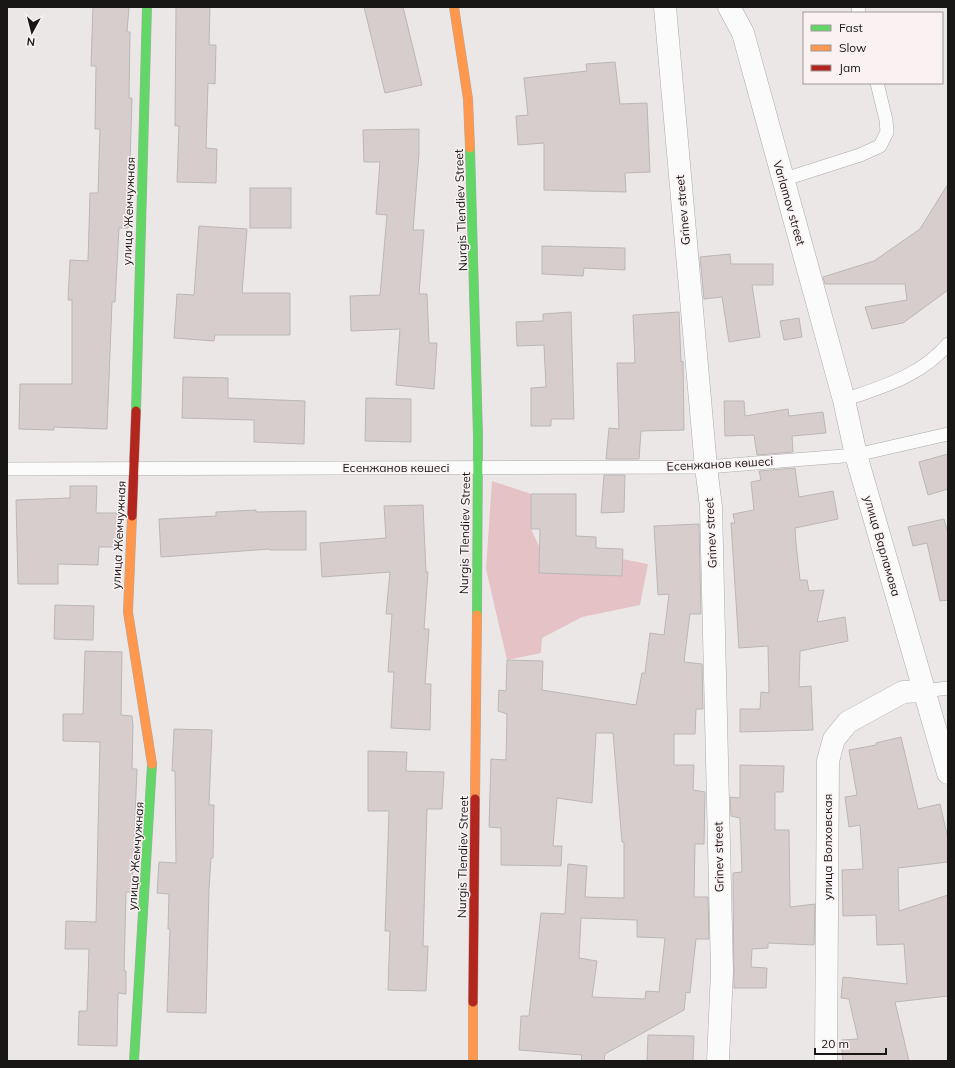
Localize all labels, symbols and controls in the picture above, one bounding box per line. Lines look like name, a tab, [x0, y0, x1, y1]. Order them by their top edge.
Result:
north arrow	[12, 12, 52, 52]
legend	[803, 12, 943, 84]
text: Fast	[839, 20, 863, 35]
text: N	[26, 34, 36, 49]
text: Slow	[839, 40, 867, 55]
text: Jam	[839, 60, 861, 75]
street label: Nurgis Tlendiev Street	[451, 149, 470, 271]
street label: улица Жемчужная	[119, 156, 138, 266]
street label: Varlamov street	[770, 159, 809, 247]
street label: Grinev street	[672, 174, 693, 246]
street label: Есенжанов көшесі	[666, 453, 774, 474]
street label: Есенжанов көшесі	[343, 460, 449, 475]
street label: Nurgis Tlendiev Street	[456, 472, 473, 594]
street label: улица Жемчужная	[108, 480, 129, 590]
street label: улица Варламова	[861, 494, 904, 598]
street label: Grinev street	[701, 497, 720, 569]
street label: улица Волховская	[820, 794, 835, 900]
street label: Nurgis Tlendiev Street	[454, 796, 471, 918]
street label: улица Жемчужная	[124, 801, 147, 911]
street label: Grinev street	[710, 822, 727, 892]
scale bar	[815, 1030, 886, 1056]
text: 20 m	[821, 1036, 849, 1051]

